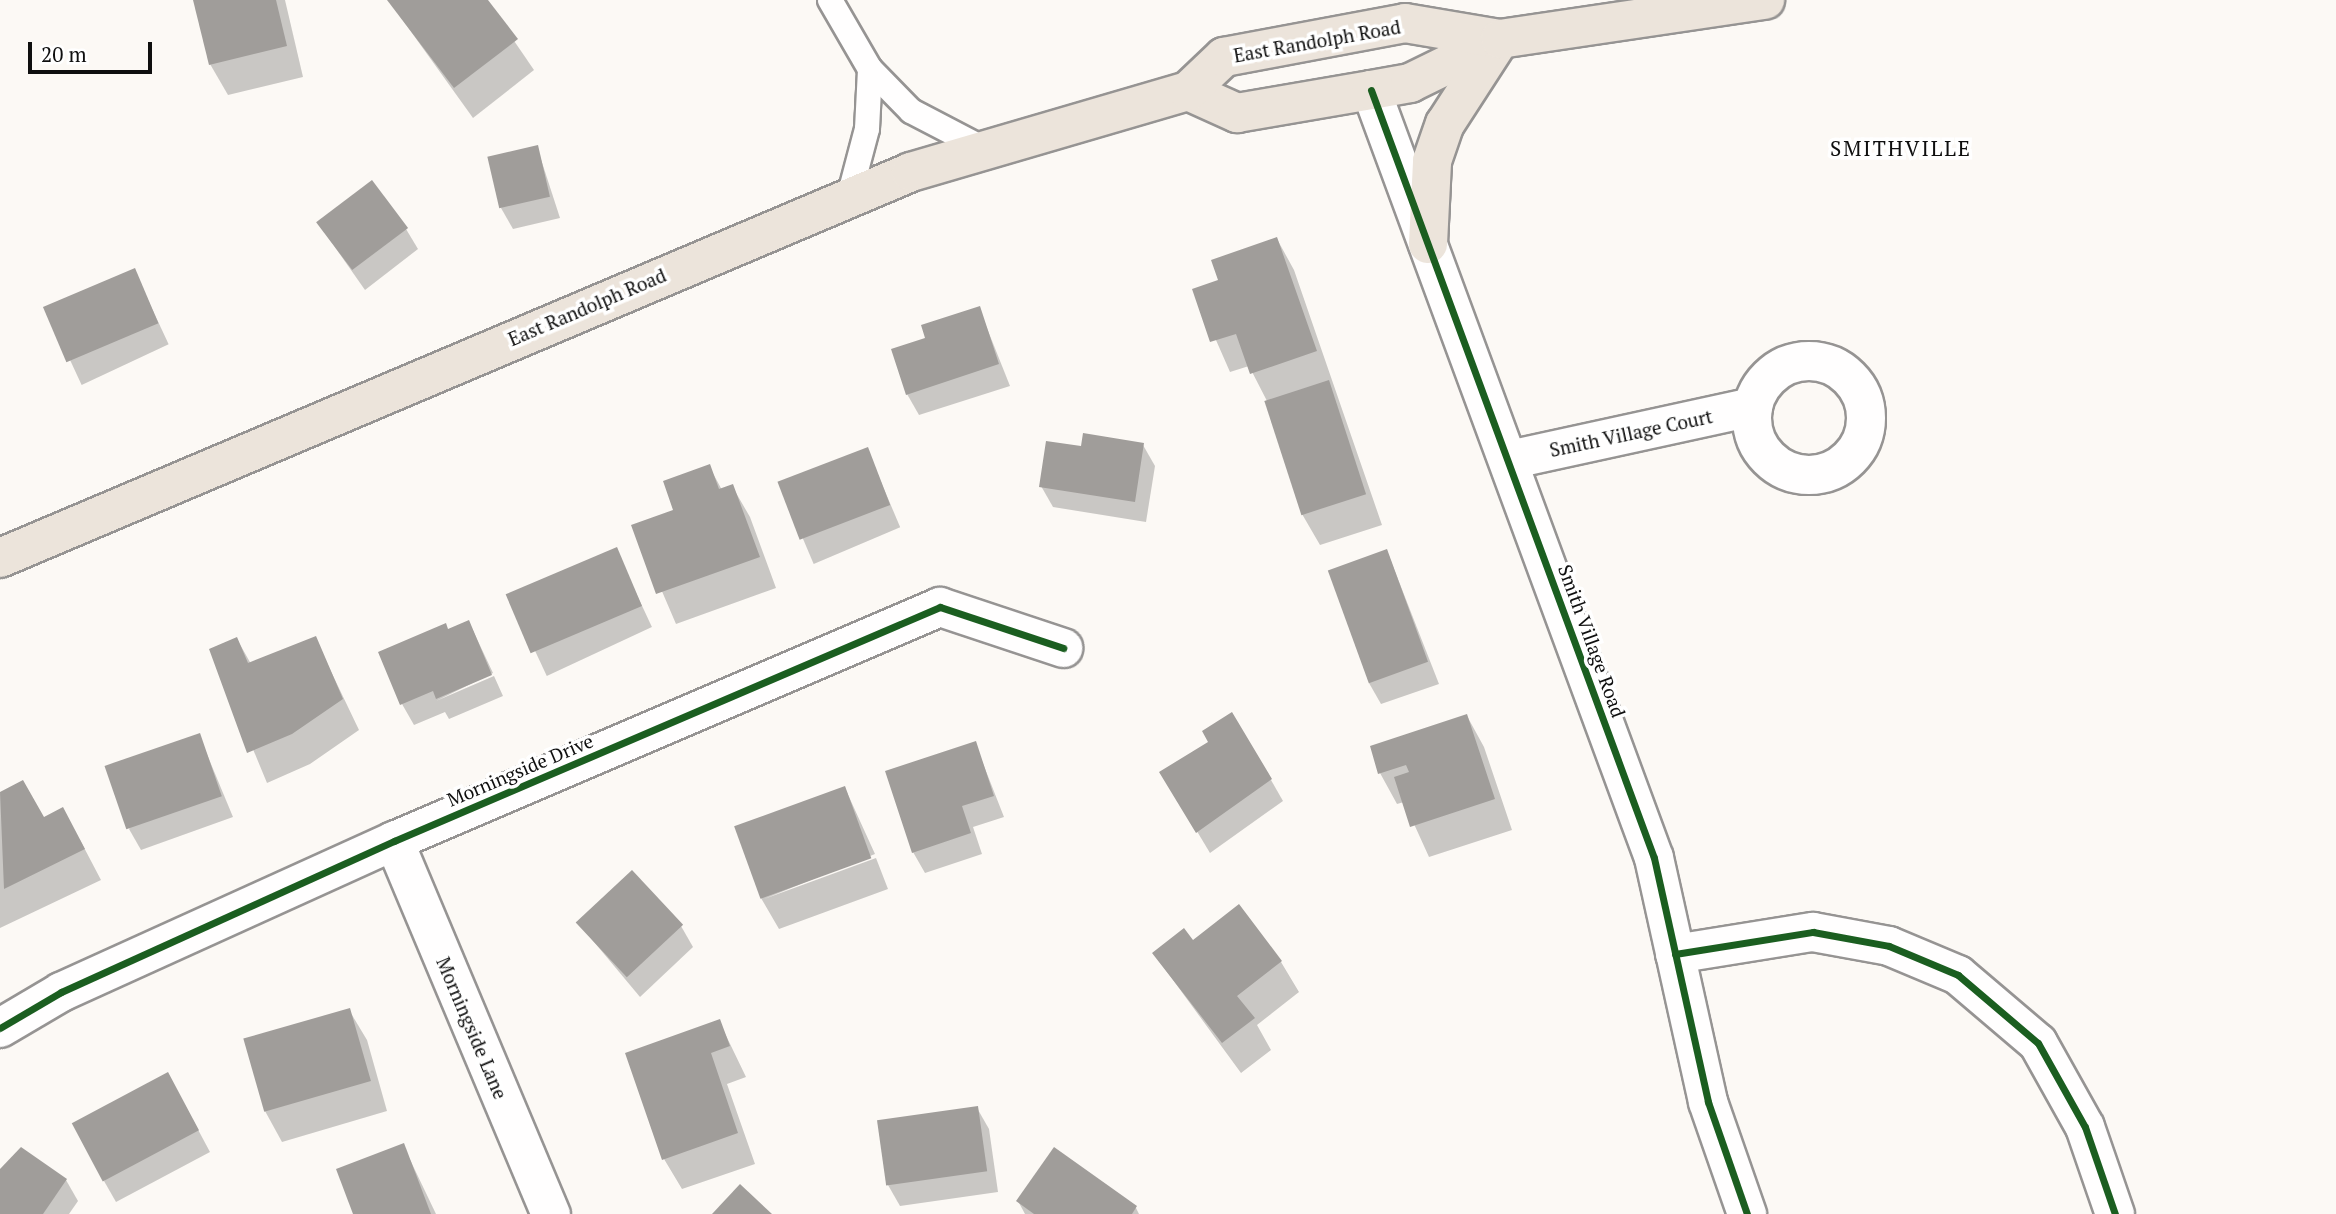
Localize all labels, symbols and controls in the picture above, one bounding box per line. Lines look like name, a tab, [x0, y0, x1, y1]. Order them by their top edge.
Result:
street label: East Randolph Road	[1232, 15, 1402, 67]
scale bar	[32, 28, 156, 72]
text: 20 m	[41, 40, 87, 68]
district label: SMITHVILLE	[1831, 135, 1971, 161]
street label: East Randolph Road	[505, 263, 669, 351]
street label: Smith Village Court	[1547, 405, 1715, 461]
street label: Smith Village Road	[1554, 561, 1630, 721]
street label: Morningside Drive	[443, 729, 597, 811]
street label: Morningside Lane	[432, 954, 512, 1102]

